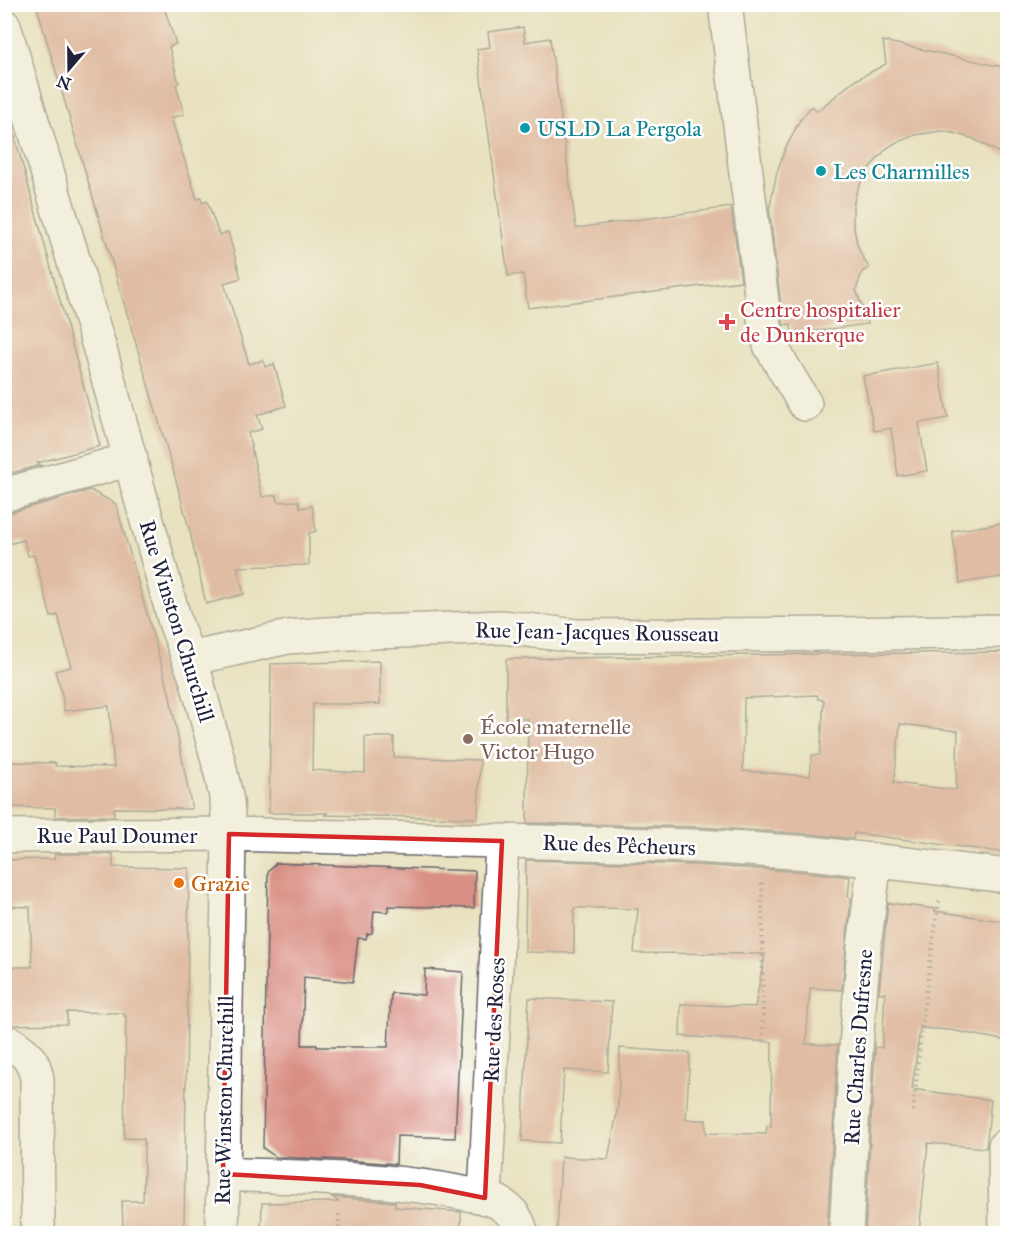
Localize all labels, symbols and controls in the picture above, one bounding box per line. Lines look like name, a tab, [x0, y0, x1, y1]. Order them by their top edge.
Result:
north arrow	[39, 39, 99, 99]
text: N	[54, 71, 74, 94]
place label: USLD La Pergola	[537, 115, 702, 142]
marker: USLD La Pergola	[518, 121, 532, 135]
place label: Les Charmilles	[833, 158, 970, 185]
marker: Les Charmilles	[814, 164, 828, 178]
place label: Centre hospitalier de Dunkerque	[740, 296, 901, 348]
marker: Centre hospitalier de Dunkerque	[718, 313, 736, 331]
street label: Rue Winston Churchill	[133, 517, 221, 725]
street label: Rue Jean-Jacques Rousseau	[475, 616, 720, 648]
place label: École maternelle Victor Hugo	[479, 713, 631, 765]
marker: École maternelle Victor Hugo	[461, 732, 475, 746]
street label: Rue Paul Doumer	[37, 822, 198, 849]
street label: Rue des Pêcheurs	[542, 829, 696, 861]
place label: Grazie	[191, 870, 250, 897]
marker: Grazie	[172, 876, 186, 890]
street label: Rue Charles Dufresne	[838, 948, 878, 1146]
street label: Rue des Roses	[477, 957, 511, 1083]
street label: Rue Winston Churchill	[209, 995, 239, 1205]

